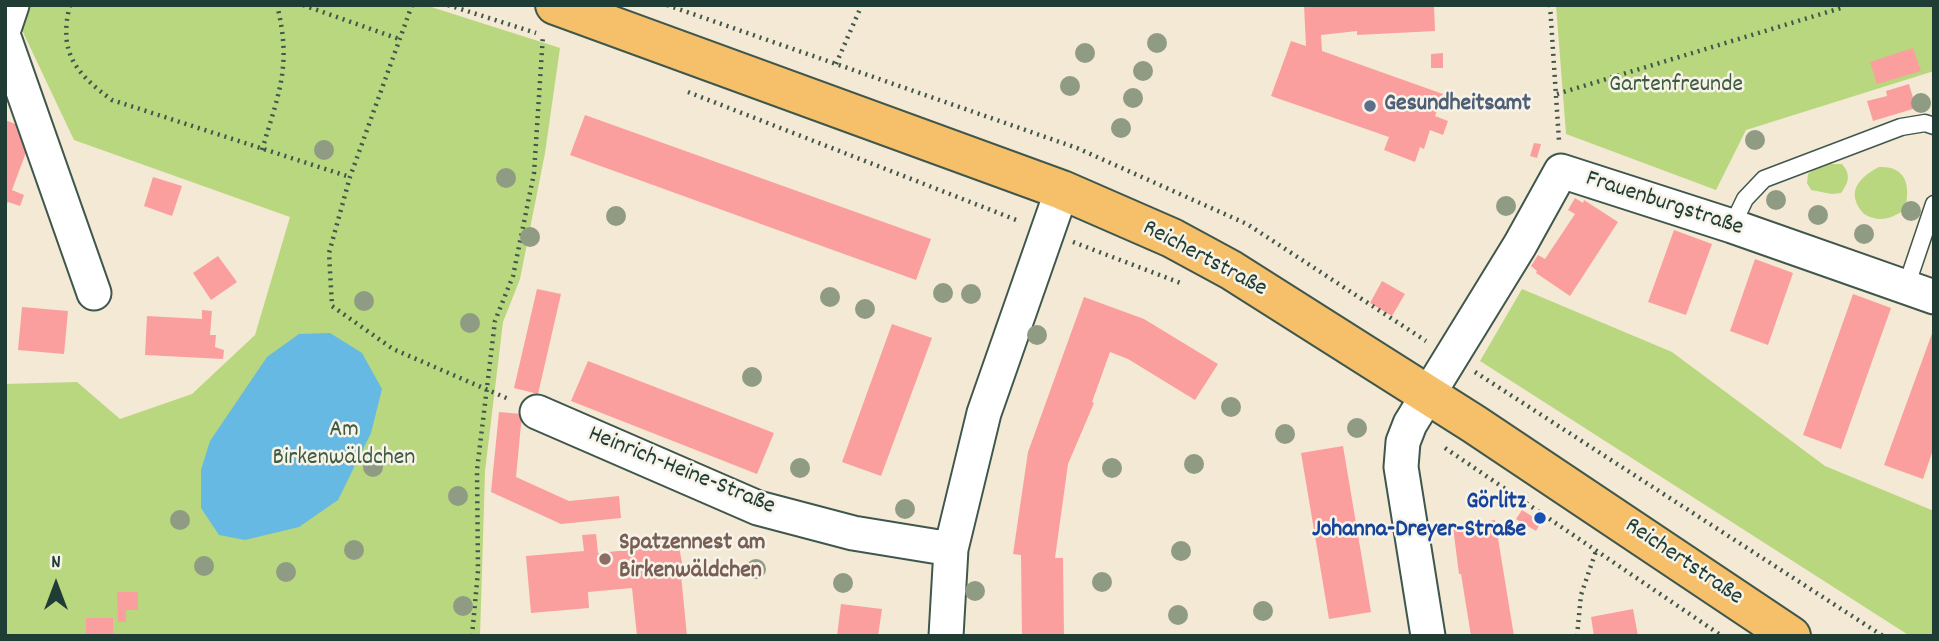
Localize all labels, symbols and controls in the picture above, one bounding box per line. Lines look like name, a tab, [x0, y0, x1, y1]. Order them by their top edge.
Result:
park label: Gartenfreunde	[1609, 73, 1743, 101]
place label: Gesundheitsamt	[1384, 92, 1531, 120]
marker: Gesundheitsamt	[1362, 98, 1378, 114]
street label: Frauenburgstraße	[1582, 166, 1746, 244]
street label: Reichertstraße	[1137, 215, 1271, 305]
park label: Am Birkenwäldchen	[273, 418, 415, 474]
street label: Heinrich-Heine-Straße	[583, 421, 779, 523]
place label: Görlitz Johanna-Dreyer-Straße	[1312, 490, 1526, 546]
marker: Görlitz Johanna-Dreyer-Straße	[1532, 510, 1548, 526]
street label: Reichertstraße	[1618, 513, 1748, 613]
place label: Spatzennest am Birkenwäldchen	[619, 531, 765, 587]
north arrow	[21, 550, 91, 620]
text: N	[51, 550, 61, 577]
marker: Spatzennest am Birkenwäldchen	[597, 551, 613, 567]

